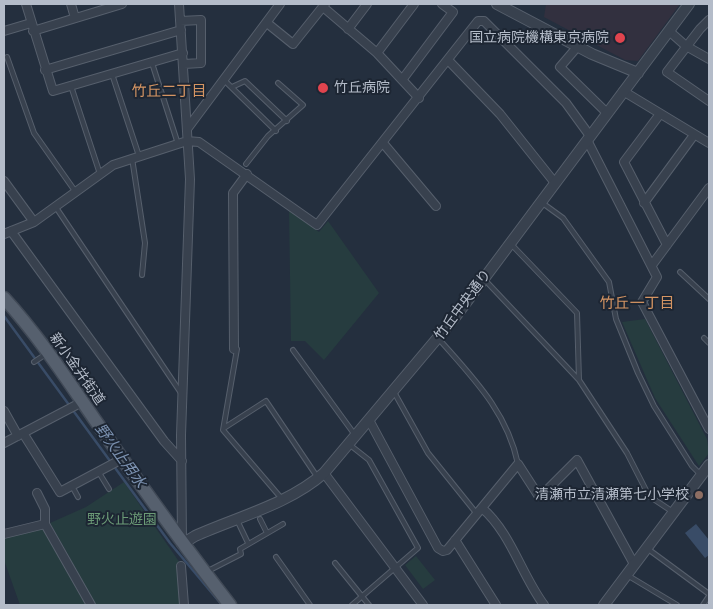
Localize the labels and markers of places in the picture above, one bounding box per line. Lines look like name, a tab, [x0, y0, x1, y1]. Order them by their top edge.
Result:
place label: 国立病院機構東京病院	[469, 30, 609, 46]
marker: 国立病院機構東京病院	[613, 31, 627, 45]
place label: 竹丘病院	[334, 80, 390, 96]
marker: 竹丘病院	[316, 81, 330, 95]
place label: 清瀬市立清瀬第七小学校	[535, 487, 689, 503]
marker: 清瀬市立清瀬第七小学校	[693, 489, 705, 501]

